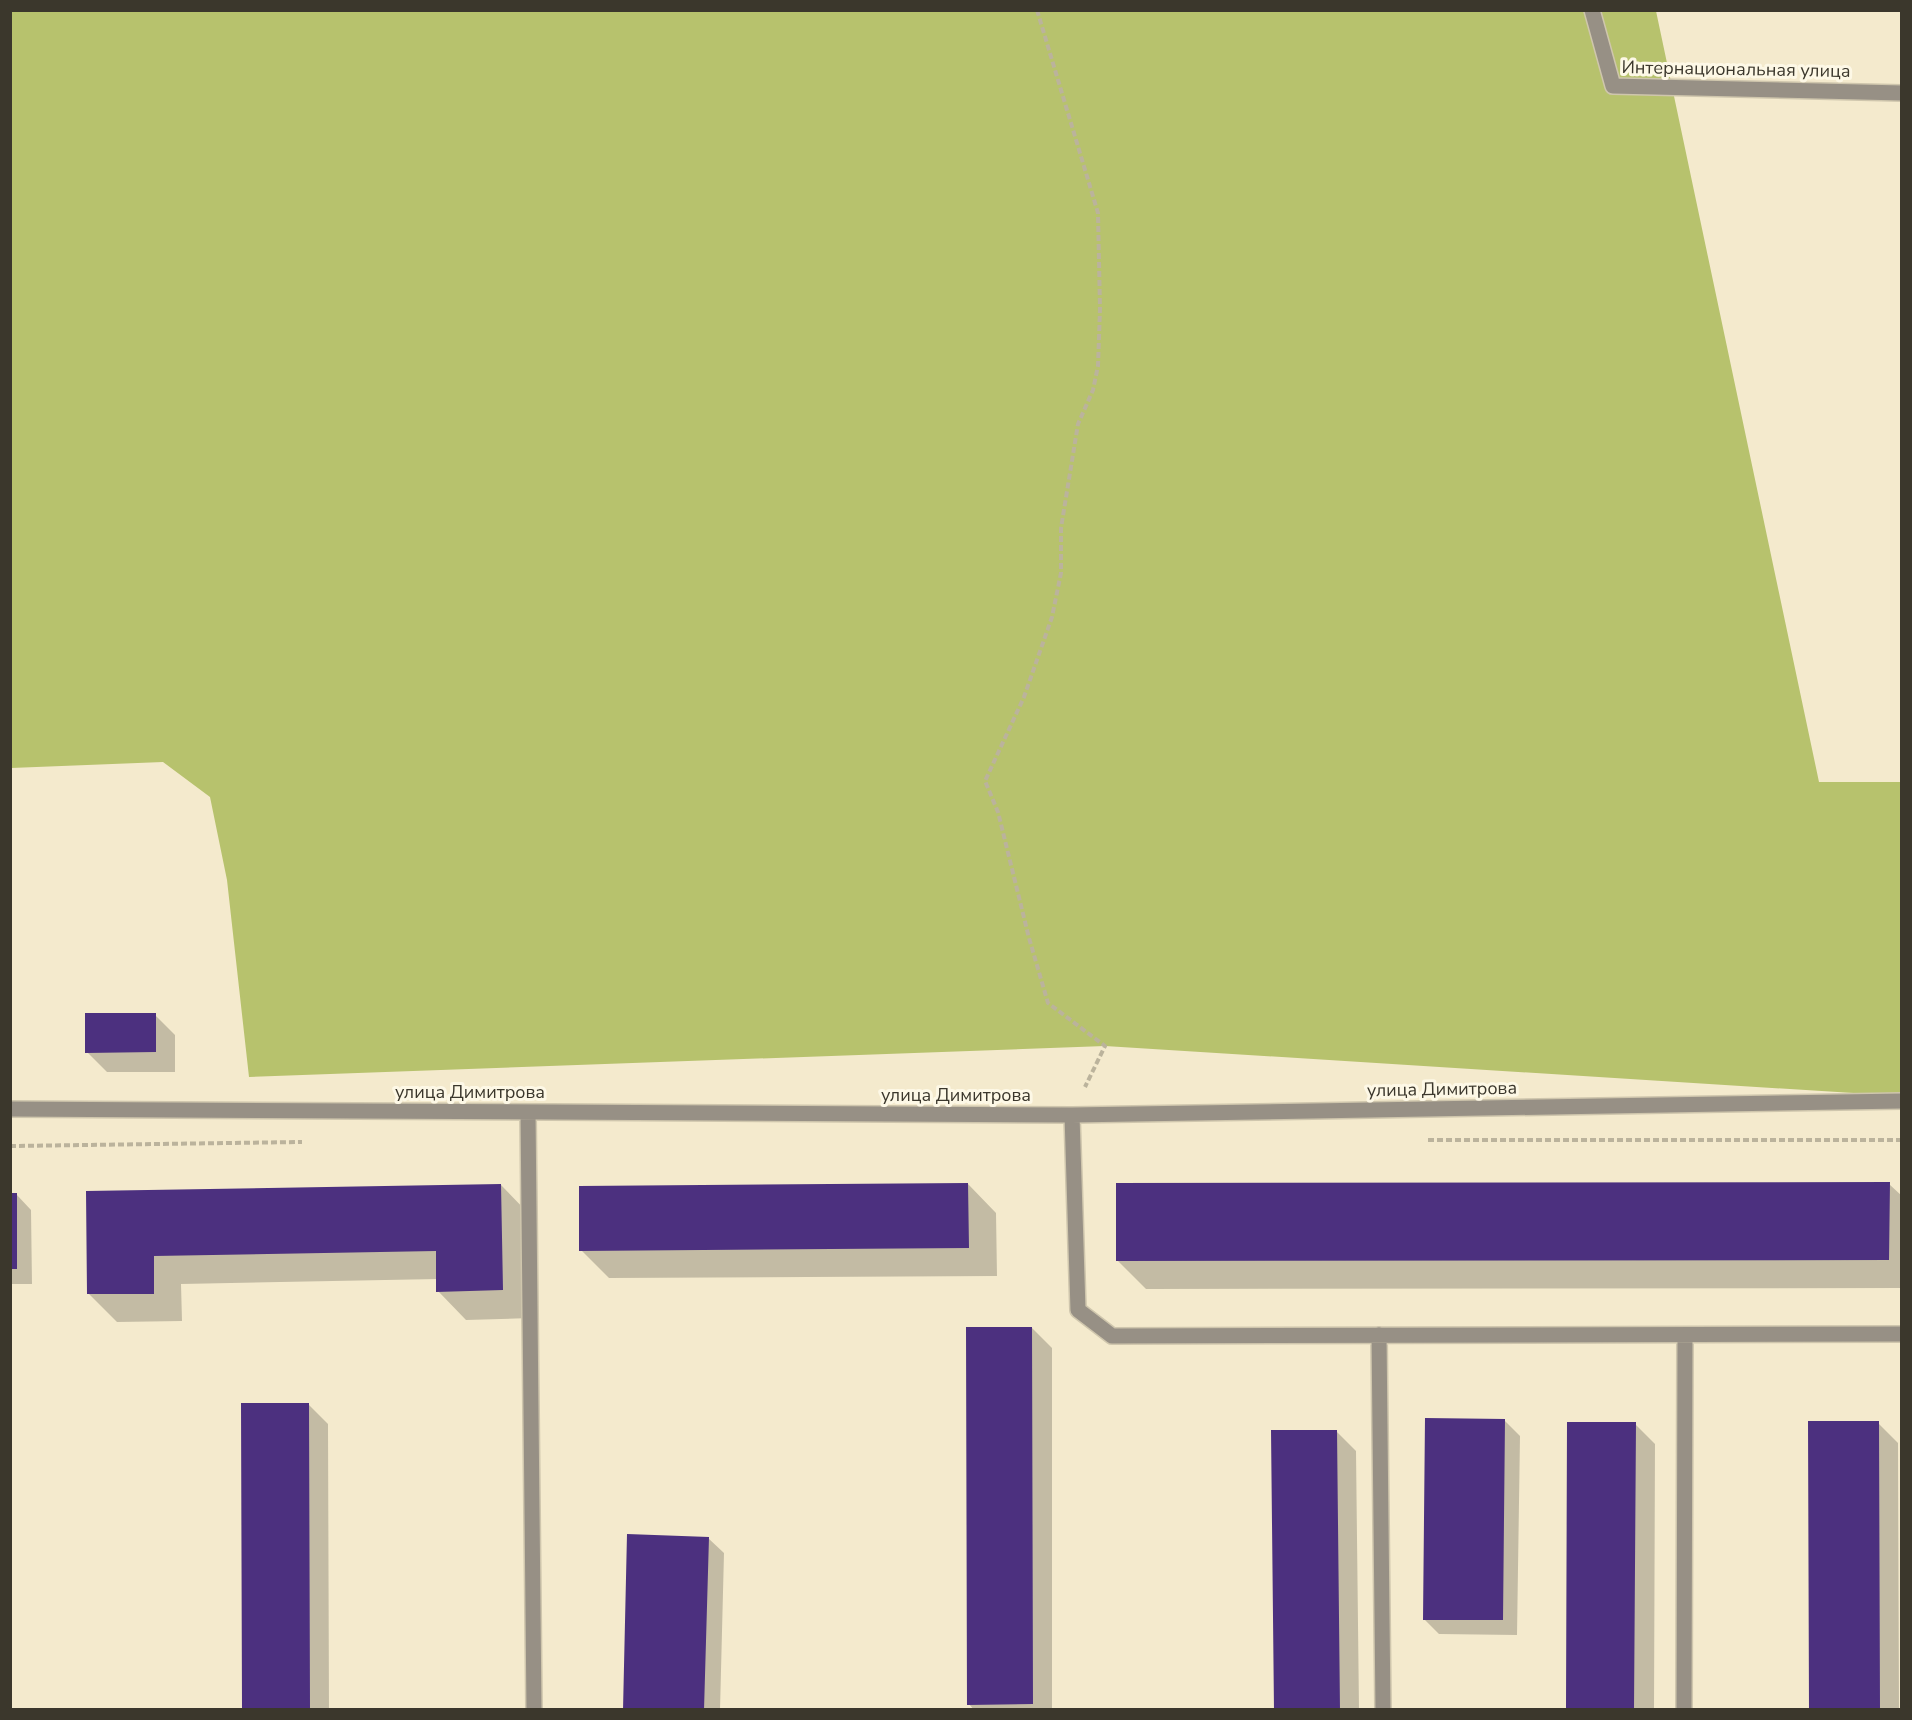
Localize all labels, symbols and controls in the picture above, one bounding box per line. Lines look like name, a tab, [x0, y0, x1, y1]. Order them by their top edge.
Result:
street label: Интернациональная улица	[1621, 55, 1851, 83]
street label: улица Димитрова	[1367, 1076, 1517, 1102]
street label: улица Димитрова	[395, 1080, 545, 1104]
street label: улица Димитрова	[881, 1083, 1031, 1107]

